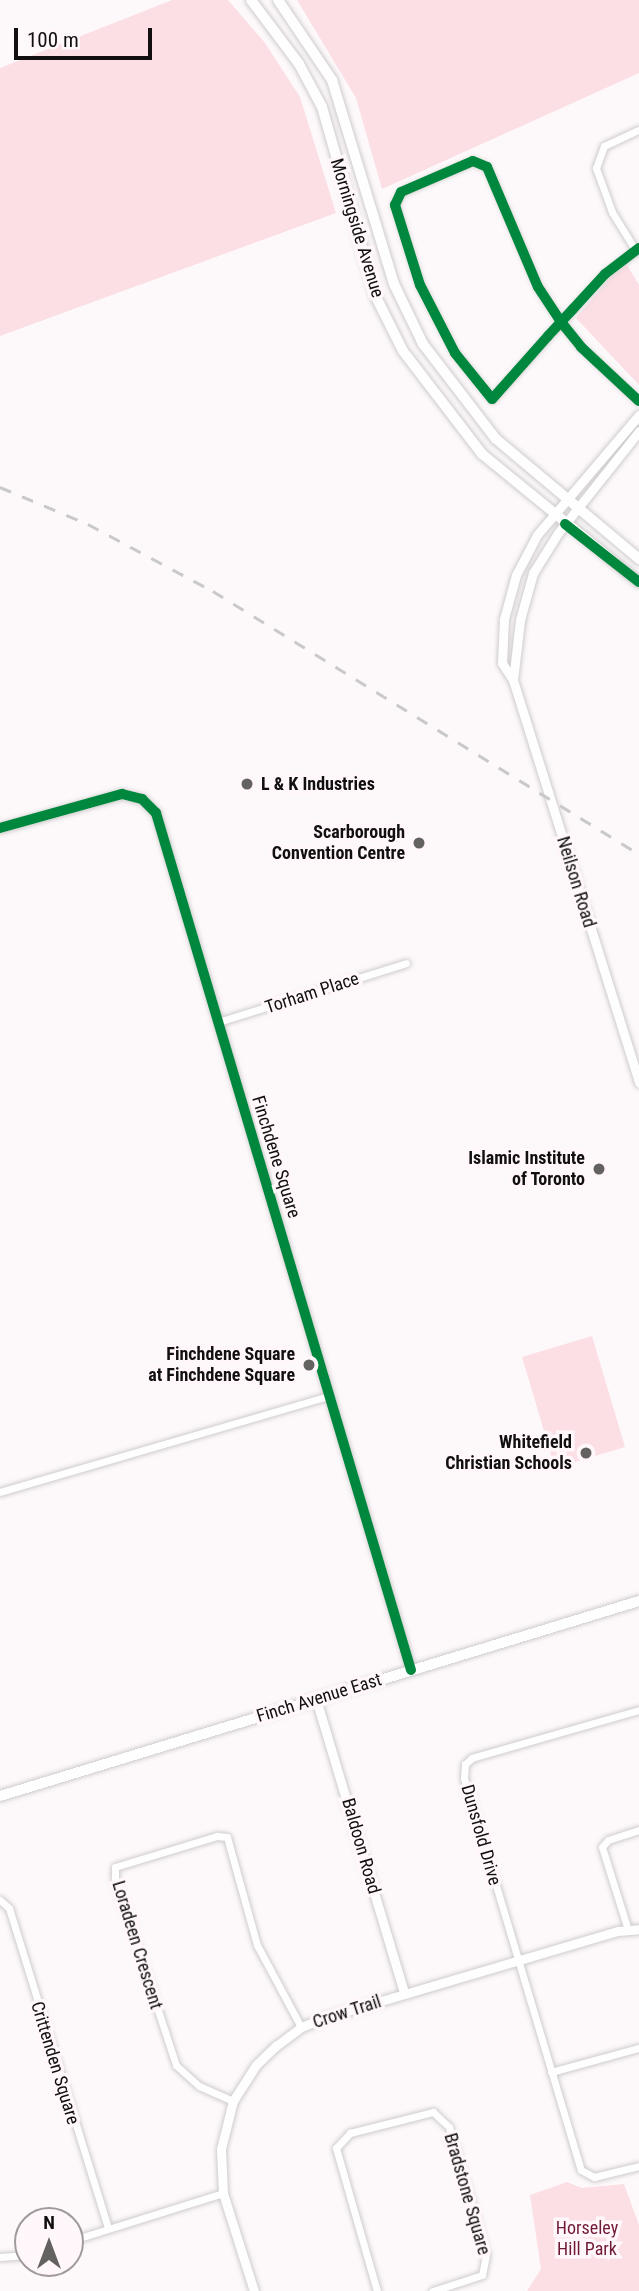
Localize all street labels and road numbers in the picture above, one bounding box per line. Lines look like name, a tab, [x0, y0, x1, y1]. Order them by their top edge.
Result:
street label: Morningside Avenue	[326, 156, 388, 300]
street label: Neilson Road	[552, 834, 600, 930]
street label: Torham Place	[262, 968, 362, 1018]
street label: Finchdene Square	[247, 1093, 305, 1221]
street label: Finch Avenue East	[254, 1669, 384, 1727]
street label: Dunsfold Drive	[456, 1782, 506, 1888]
street label: Baldoon Road	[337, 1796, 385, 1896]
street label: Loradeen Crescent	[107, 1878, 167, 2012]
street label: Crow Trail	[310, 1991, 384, 2033]
street label: Crittenden Square	[26, 1999, 84, 2127]
street label: Bradstone Square	[439, 2131, 495, 2257]

